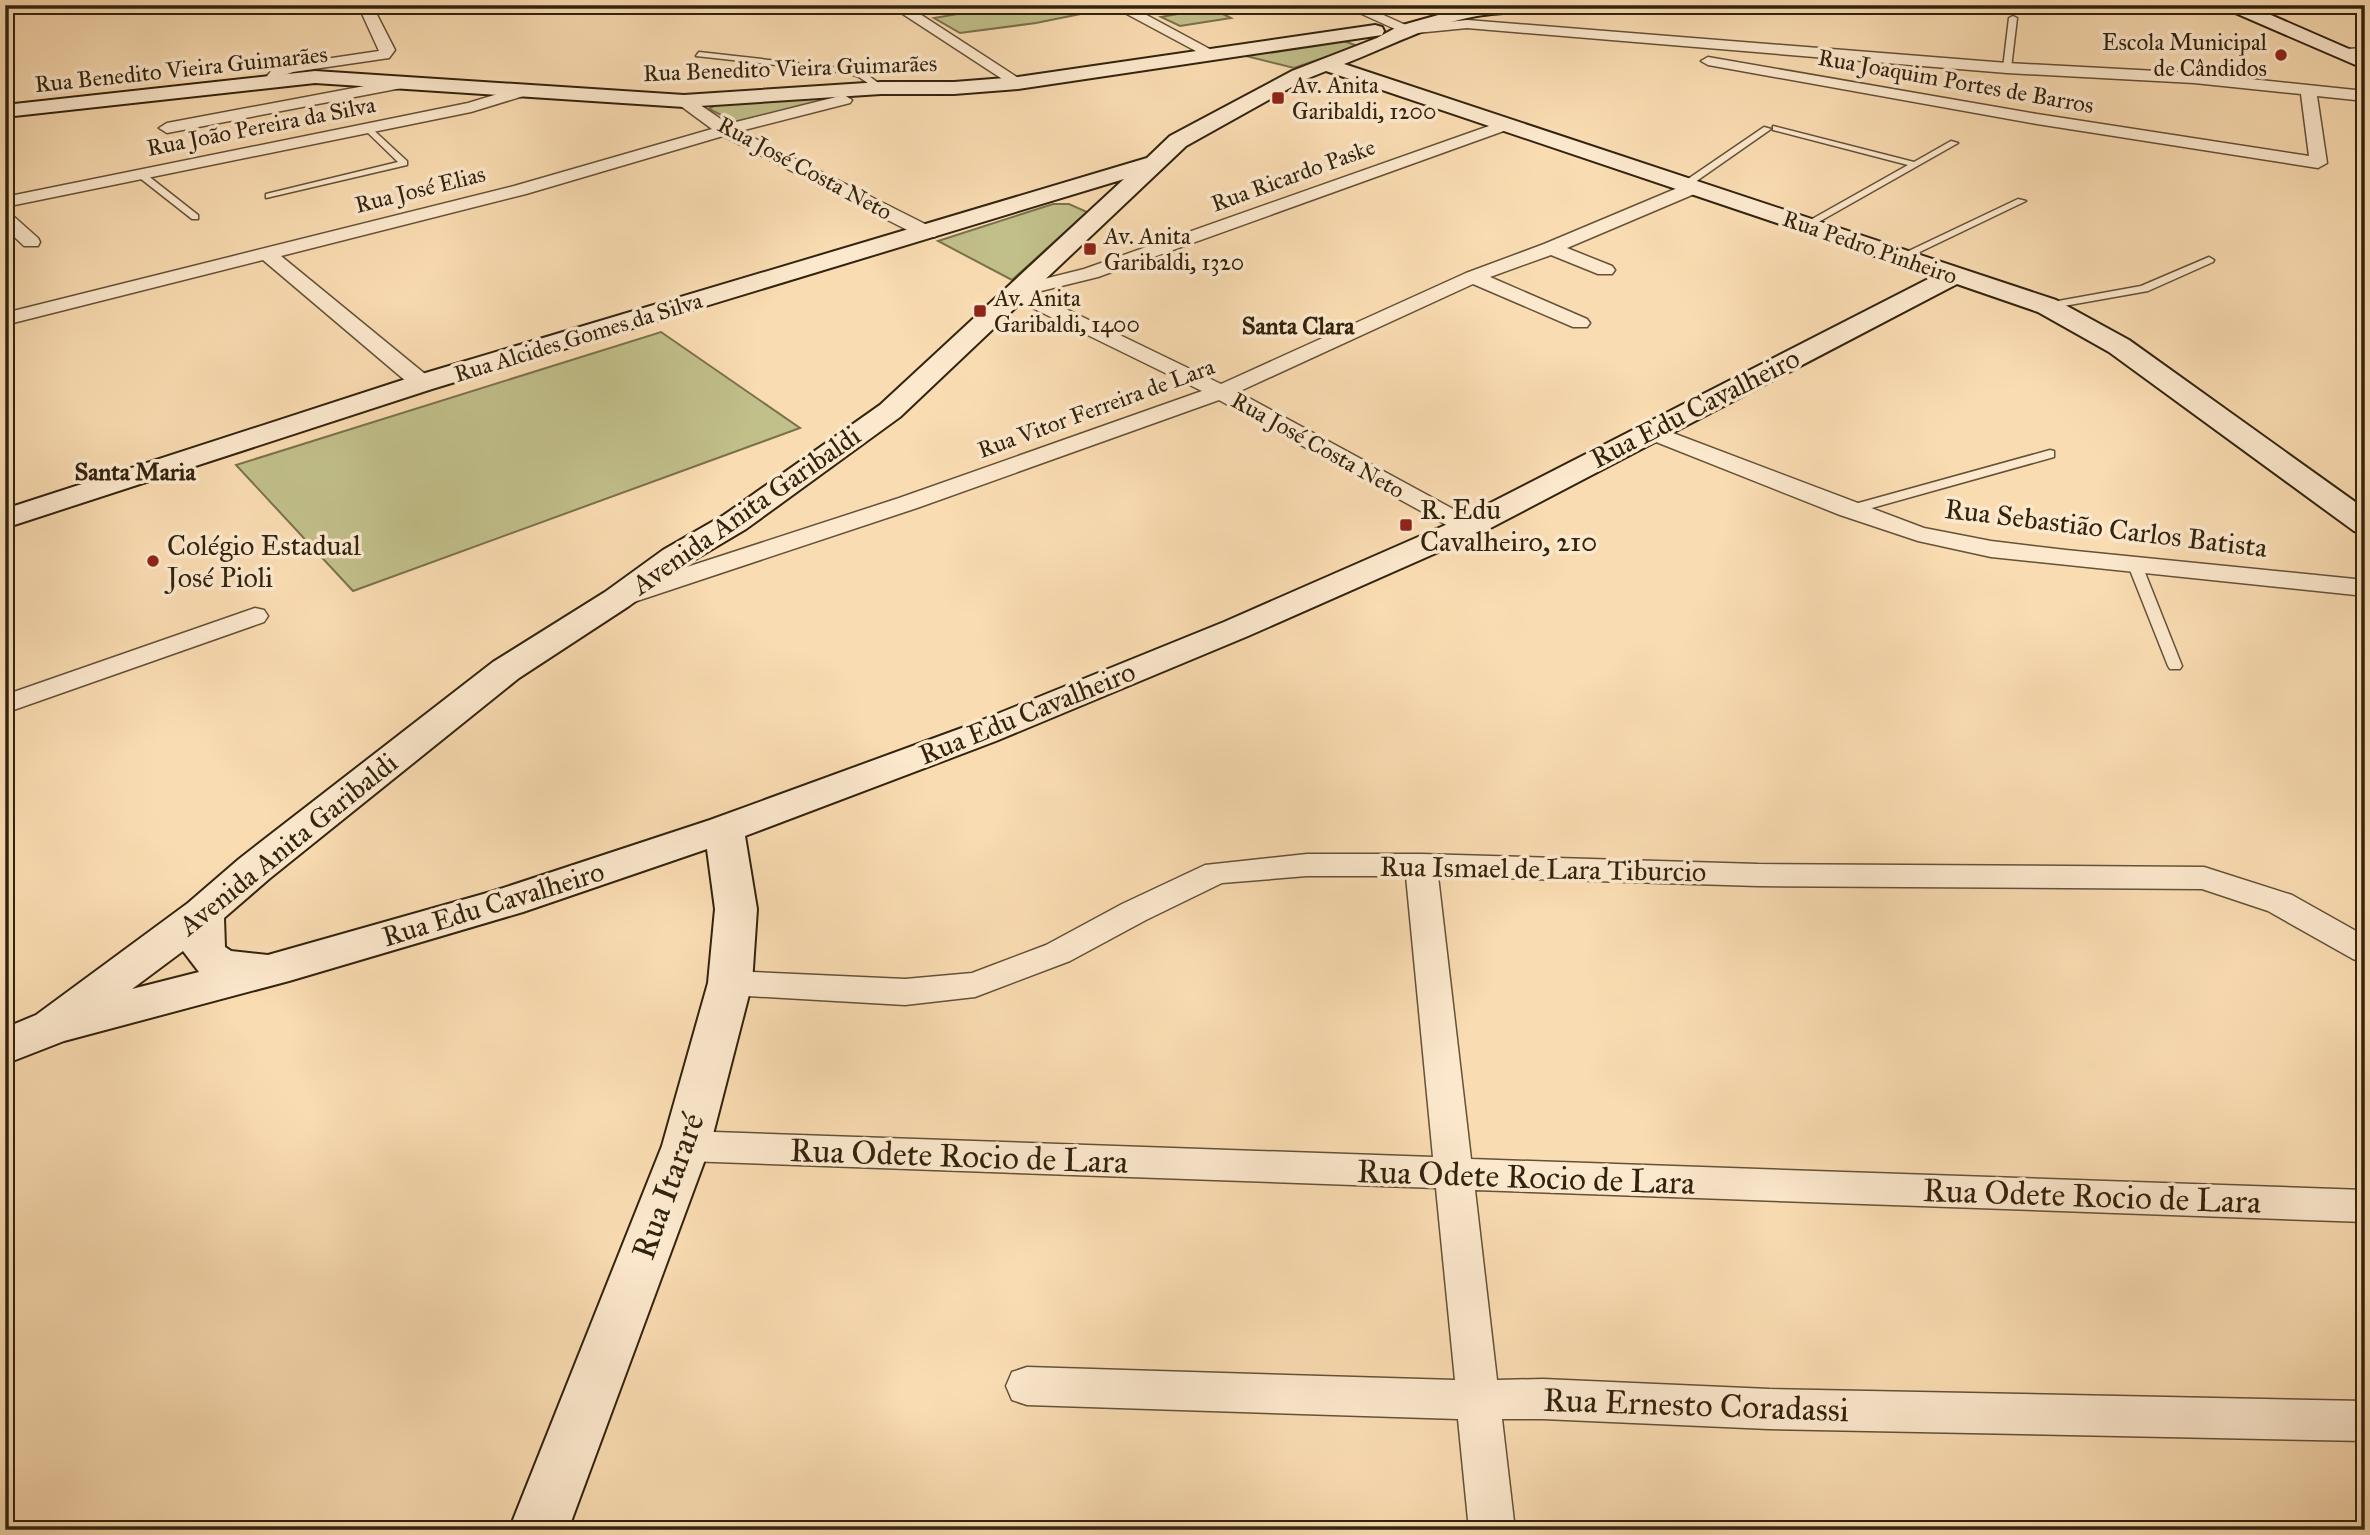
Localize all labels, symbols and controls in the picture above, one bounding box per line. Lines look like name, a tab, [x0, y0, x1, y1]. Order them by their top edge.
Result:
place label: Escola Municipal de Cândidos	[2102, 28, 2268, 82]
street label: Rua Benedito Vieira Guimarães	[33, 40, 329, 98]
street label: Rua Joaquim Portes de Barros	[1816, 43, 2096, 120]
marker: Escola Municipal de Cândidos	[2273, 47, 2289, 63]
street label: Rua Benedito Vieira Guimarães	[642, 49, 938, 87]
place label: Av. Anita Garibaldi, 1200	[1291, 71, 1436, 125]
street label: Rua João Pereira da Silva	[144, 90, 378, 162]
marker: Av. Anita Garibaldi, 1200	[1270, 90, 1286, 106]
street label: Rua José Costa Neto	[713, 110, 897, 226]
street label: Rua Ricardo Paske	[1207, 132, 1379, 218]
street label: Rua José Elias	[352, 159, 488, 219]
street label: Rua Pedro Pinheiro	[1779, 204, 1961, 290]
place label: Av. Anita Garibaldi, 1320	[1103, 222, 1244, 276]
marker: Av. Anita Garibaldi, 1320	[1082, 241, 1098, 257]
place label: Av. Anita Garibaldi, 1400	[993, 284, 1140, 338]
street label: Rua Alcides Gomes da Silva	[451, 286, 706, 388]
marker: Av. Anita Garibaldi, 1400	[972, 303, 988, 319]
district label: Santa Clara	[1242, 311, 1355, 341]
street label: Rua Edu Cavalheiro	[1584, 340, 1806, 476]
street label: Rua Vitor Ferreira de Lara	[974, 352, 1219, 464]
street label: Rua José Costa Neto	[1227, 386, 1409, 504]
street label: Avenida Anita Garibaldi	[624, 418, 867, 603]
district label: Santa Maria	[74, 457, 196, 487]
street label: Rua Sebastião Carlos Batista	[1943, 491, 2269, 565]
place label: R. Edu Cavalheiro, 210	[1420, 492, 1597, 559]
marker: R. Edu Cavalheiro, 210	[1398, 517, 1414, 533]
place label: Colégio Estadual José Pioli	[164, 528, 361, 595]
marker: Colégio Estadual José Pioli	[145, 553, 161, 569]
street label: Rua Edu Cavalheiro	[914, 654, 1140, 772]
street label: Avenida Anita Garibaldi	[171, 745, 405, 944]
street label: Rua Ismael de Lara Tiburcio	[1379, 849, 1707, 889]
street label: Rua Edu Cavalheiro	[378, 854, 608, 954]
street label: Rua Itararé	[623, 1107, 713, 1265]
street label: Rua Odete Rocio de Lara	[789, 1130, 1129, 1182]
street label: Rua Odete Rocio de Lara	[1356, 1151, 1696, 1203]
street label: Rua Odete Rocio de Lara	[1922, 1170, 2262, 1222]
street label: Rua Ernesto Coradassi	[1542, 1380, 1850, 1430]

